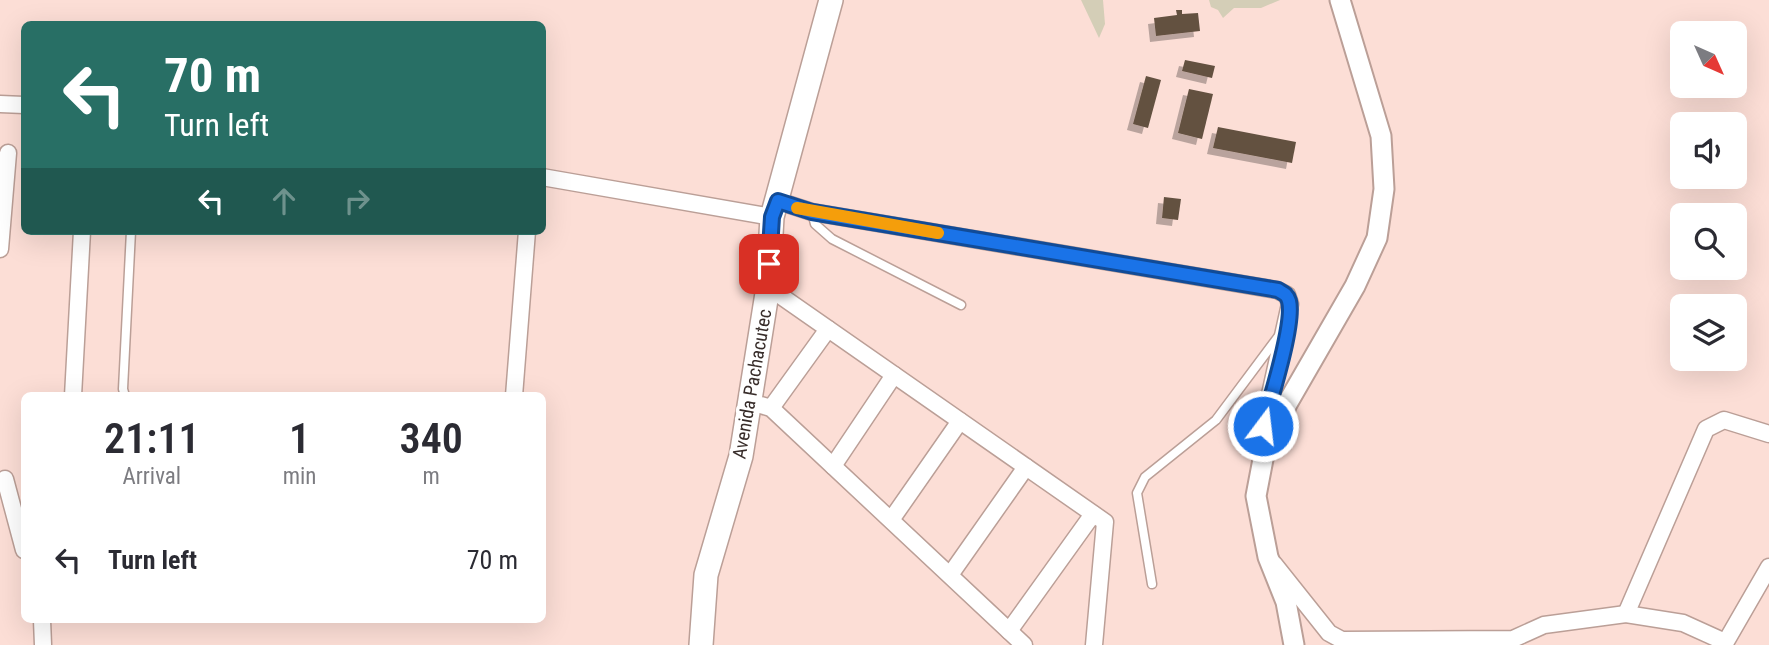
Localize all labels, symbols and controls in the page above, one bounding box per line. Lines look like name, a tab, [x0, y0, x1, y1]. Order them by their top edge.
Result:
north arrow	[1670, 21, 1746, 98]
map controls	[1670, 21, 1747, 371]
text: 70 m	[164, 47, 261, 104]
icon: left	[49, 49, 140, 140]
text: Turn left	[164, 106, 269, 144]
button: sound	[1670, 112, 1747, 189]
icon: left	[192, 182, 230, 220]
icon: ahead	[265, 182, 303, 220]
icon: right	[338, 182, 376, 220]
button: search	[1670, 203, 1747, 280]
pin	[739, 234, 799, 294]
icon: arrive	[750, 245, 788, 283]
button: layers	[1670, 294, 1747, 371]
street label: Avenida Pachacutec	[728, 307, 777, 461]
position arrow	[1226, 389, 1300, 463]
text: 21:11	[104, 414, 200, 463]
text: 1	[289, 414, 310, 463]
text: 340	[400, 414, 463, 463]
text: Arrival	[123, 463, 181, 490]
text: min	[283, 463, 316, 490]
text: m	[423, 463, 440, 490]
icon: left	[49, 541, 87, 579]
text: Turn left	[108, 545, 197, 575]
text: 70 m	[467, 545, 518, 575]

